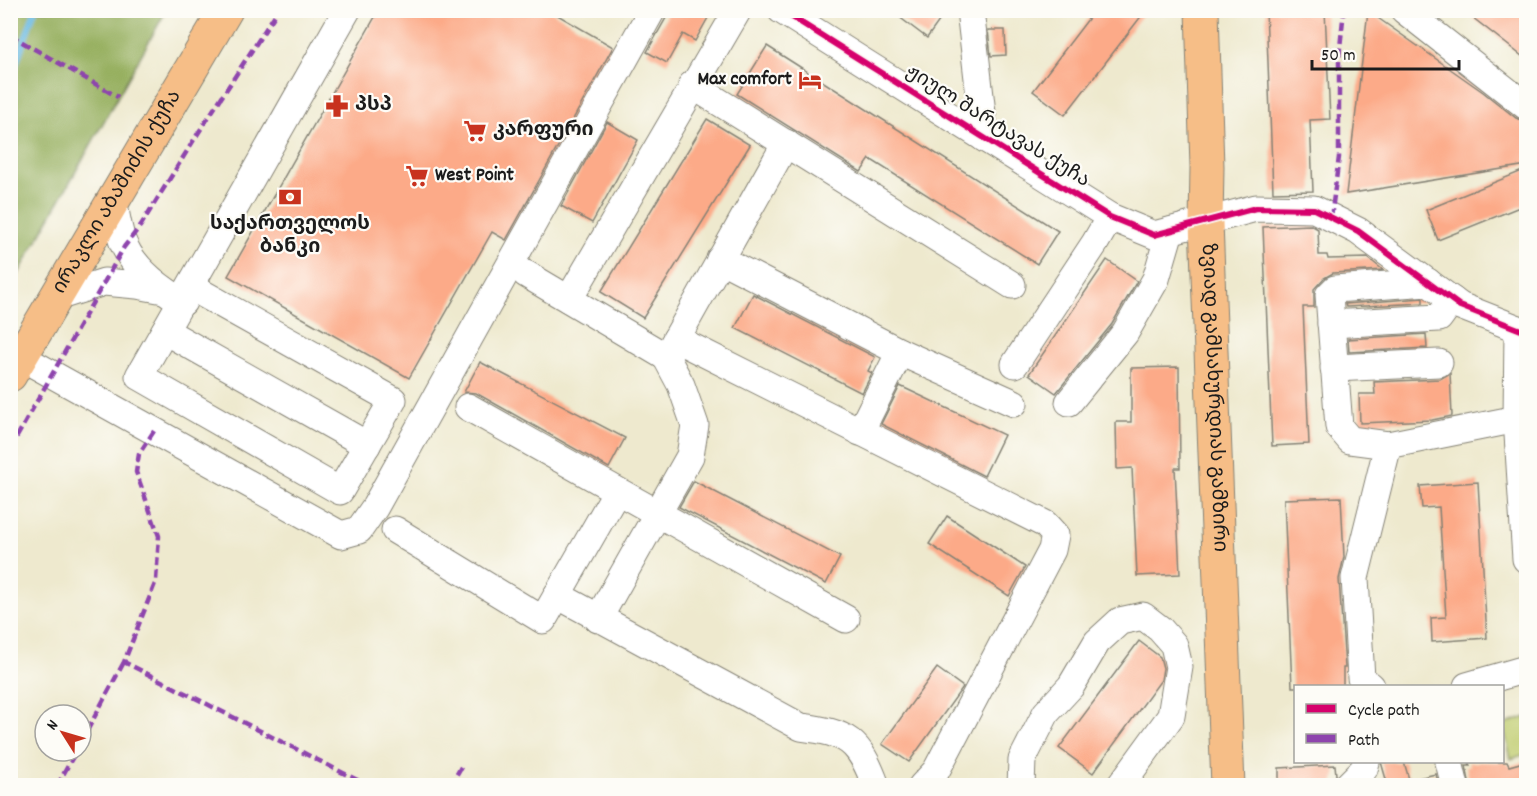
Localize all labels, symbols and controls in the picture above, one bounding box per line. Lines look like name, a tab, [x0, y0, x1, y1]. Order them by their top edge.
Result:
scale bar	[1312, 33, 1459, 71]
text: 50 m	[1321, 44, 1356, 69]
street label: ჟიულ შარტავას ქუჩა	[899, 59, 1095, 195]
place label: Max comfort	[697, 66, 793, 94]
hotel icon: Max comfort	[797, 67, 823, 93]
street label: ირაკლი აბაშიძის ქუჩა	[47, 85, 189, 300]
place label: პსპ	[355, 92, 392, 120]
pharmacy icon: პსპ	[324, 93, 350, 119]
place label: კარფური	[493, 117, 594, 145]
supermarket icon: კარფური	[462, 118, 488, 144]
place label: West Point	[435, 162, 515, 190]
supermarket icon: West Point	[404, 163, 430, 189]
bank icon: საქართველოს ბანკი	[277, 184, 303, 210]
place label: საქართველოს ბანკი	[210, 211, 370, 262]
street label: ზვიად გამსახურდიას გამზირი	[1193, 243, 1233, 553]
legend	[1294, 685, 1504, 763]
text: Cycle path	[1348, 699, 1419, 724]
north arrow	[33, 703, 93, 763]
text: N	[41, 715, 65, 736]
text: Path	[1348, 729, 1380, 754]

